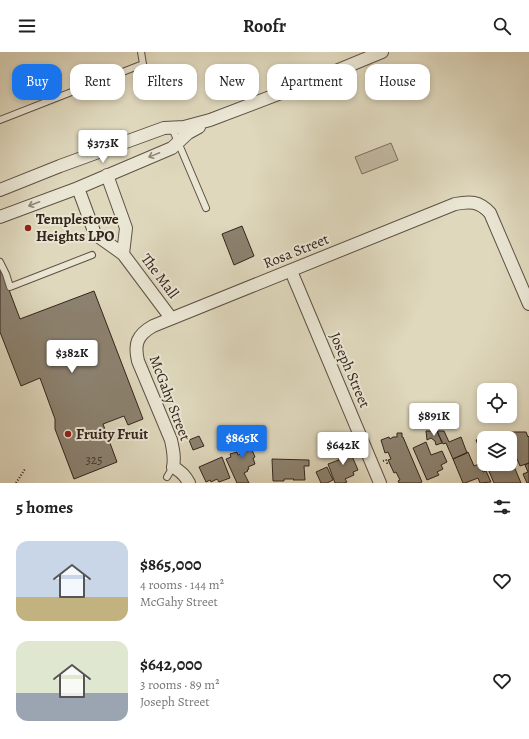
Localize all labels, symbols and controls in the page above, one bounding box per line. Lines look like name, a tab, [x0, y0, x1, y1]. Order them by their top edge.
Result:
text: Roofr	[243, 14, 286, 38]
icon: menu	[16, 15, 38, 37]
icon: search	[491, 15, 513, 37]
chip: Buy	[12, 64, 62, 100]
chip: Rent	[70, 64, 125, 100]
chip: Filters	[133, 64, 197, 100]
chip: New	[205, 64, 259, 100]
chip: Apartment	[267, 64, 357, 100]
chip: House	[365, 64, 430, 100]
pin: $373K	[75, 130, 131, 164]
text: $373K	[87, 134, 119, 151]
one-way arrow	[148, 152, 160, 160]
one-way arrow	[28, 201, 40, 209]
place label: Templestowe Heights LPO	[36, 209, 119, 246]
marker: Templestowe Heights LPO	[23, 223, 33, 233]
street label: Rosa Street	[260, 229, 332, 273]
street label: The Mall	[137, 249, 184, 303]
street label: Joseph Street	[325, 329, 375, 411]
pin: $382K	[44, 340, 100, 374]
text: $382K	[56, 344, 88, 361]
street label: McGahy Street	[145, 352, 195, 444]
map controls	[477, 383, 517, 471]
button: locate	[477, 383, 517, 423]
pin: $891K	[406, 403, 462, 437]
text: $891K	[418, 407, 450, 424]
place label: Fruity Fruit	[76, 424, 148, 444]
pin: $865K	[214, 425, 270, 459]
marker: Fruity Fruit	[63, 429, 73, 439]
text: $865K	[226, 429, 258, 446]
button: layers	[477, 431, 517, 471]
pin: $642K	[315, 432, 371, 466]
text: $642K	[326, 436, 360, 453]
house number: 325	[85, 451, 103, 468]
text: 5 homes	[16, 496, 73, 519]
icon: filters	[491, 496, 513, 518]
text: $865,000	[140, 553, 202, 576]
icon: home	[48, 557, 96, 605]
icon: heart	[491, 570, 513, 592]
text: 4 rooms · 144 m²	[140, 576, 224, 593]
text: McGahy Street	[140, 593, 218, 610]
text: $642,000	[140, 653, 202, 676]
icon: home	[48, 657, 96, 705]
icon: heart	[491, 670, 513, 692]
text: 3 rooms · 89 m²	[140, 676, 219, 693]
text: Joseph Street	[140, 693, 210, 710]

